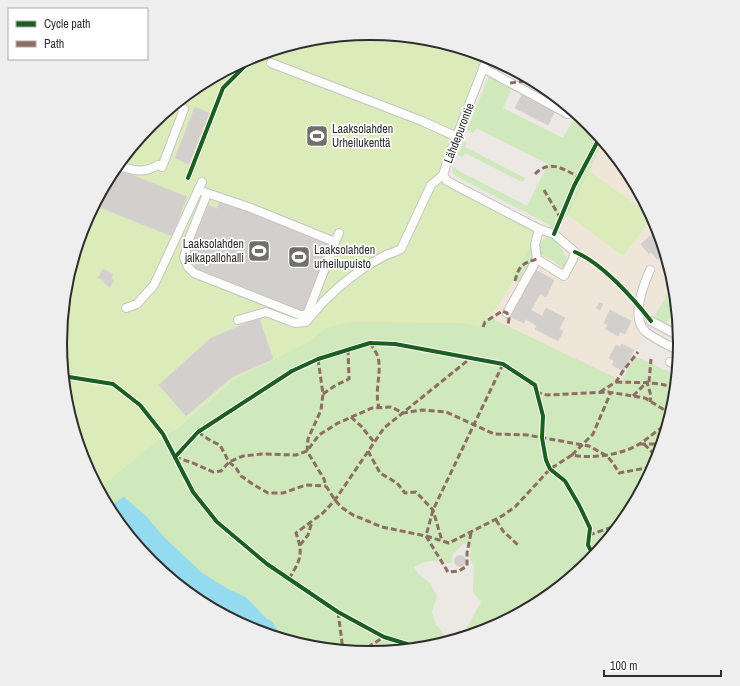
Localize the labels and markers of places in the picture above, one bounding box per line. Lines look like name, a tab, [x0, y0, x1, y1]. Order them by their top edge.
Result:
place label: Laaksolahden Urheilukenttä	[332, 121, 393, 151]
sports icon: Laaksolahden Urheilukenttä	[304, 123, 330, 149]
place label: Laaksolahden jalkapallohalli	[183, 236, 244, 266]
sports icon: Laaksolahden jalkapallohalli	[246, 238, 272, 264]
place label: Laaksolahden urheilupuisto	[314, 242, 375, 272]
sports icon: Laaksolahden urheilupuisto	[286, 244, 312, 270]

